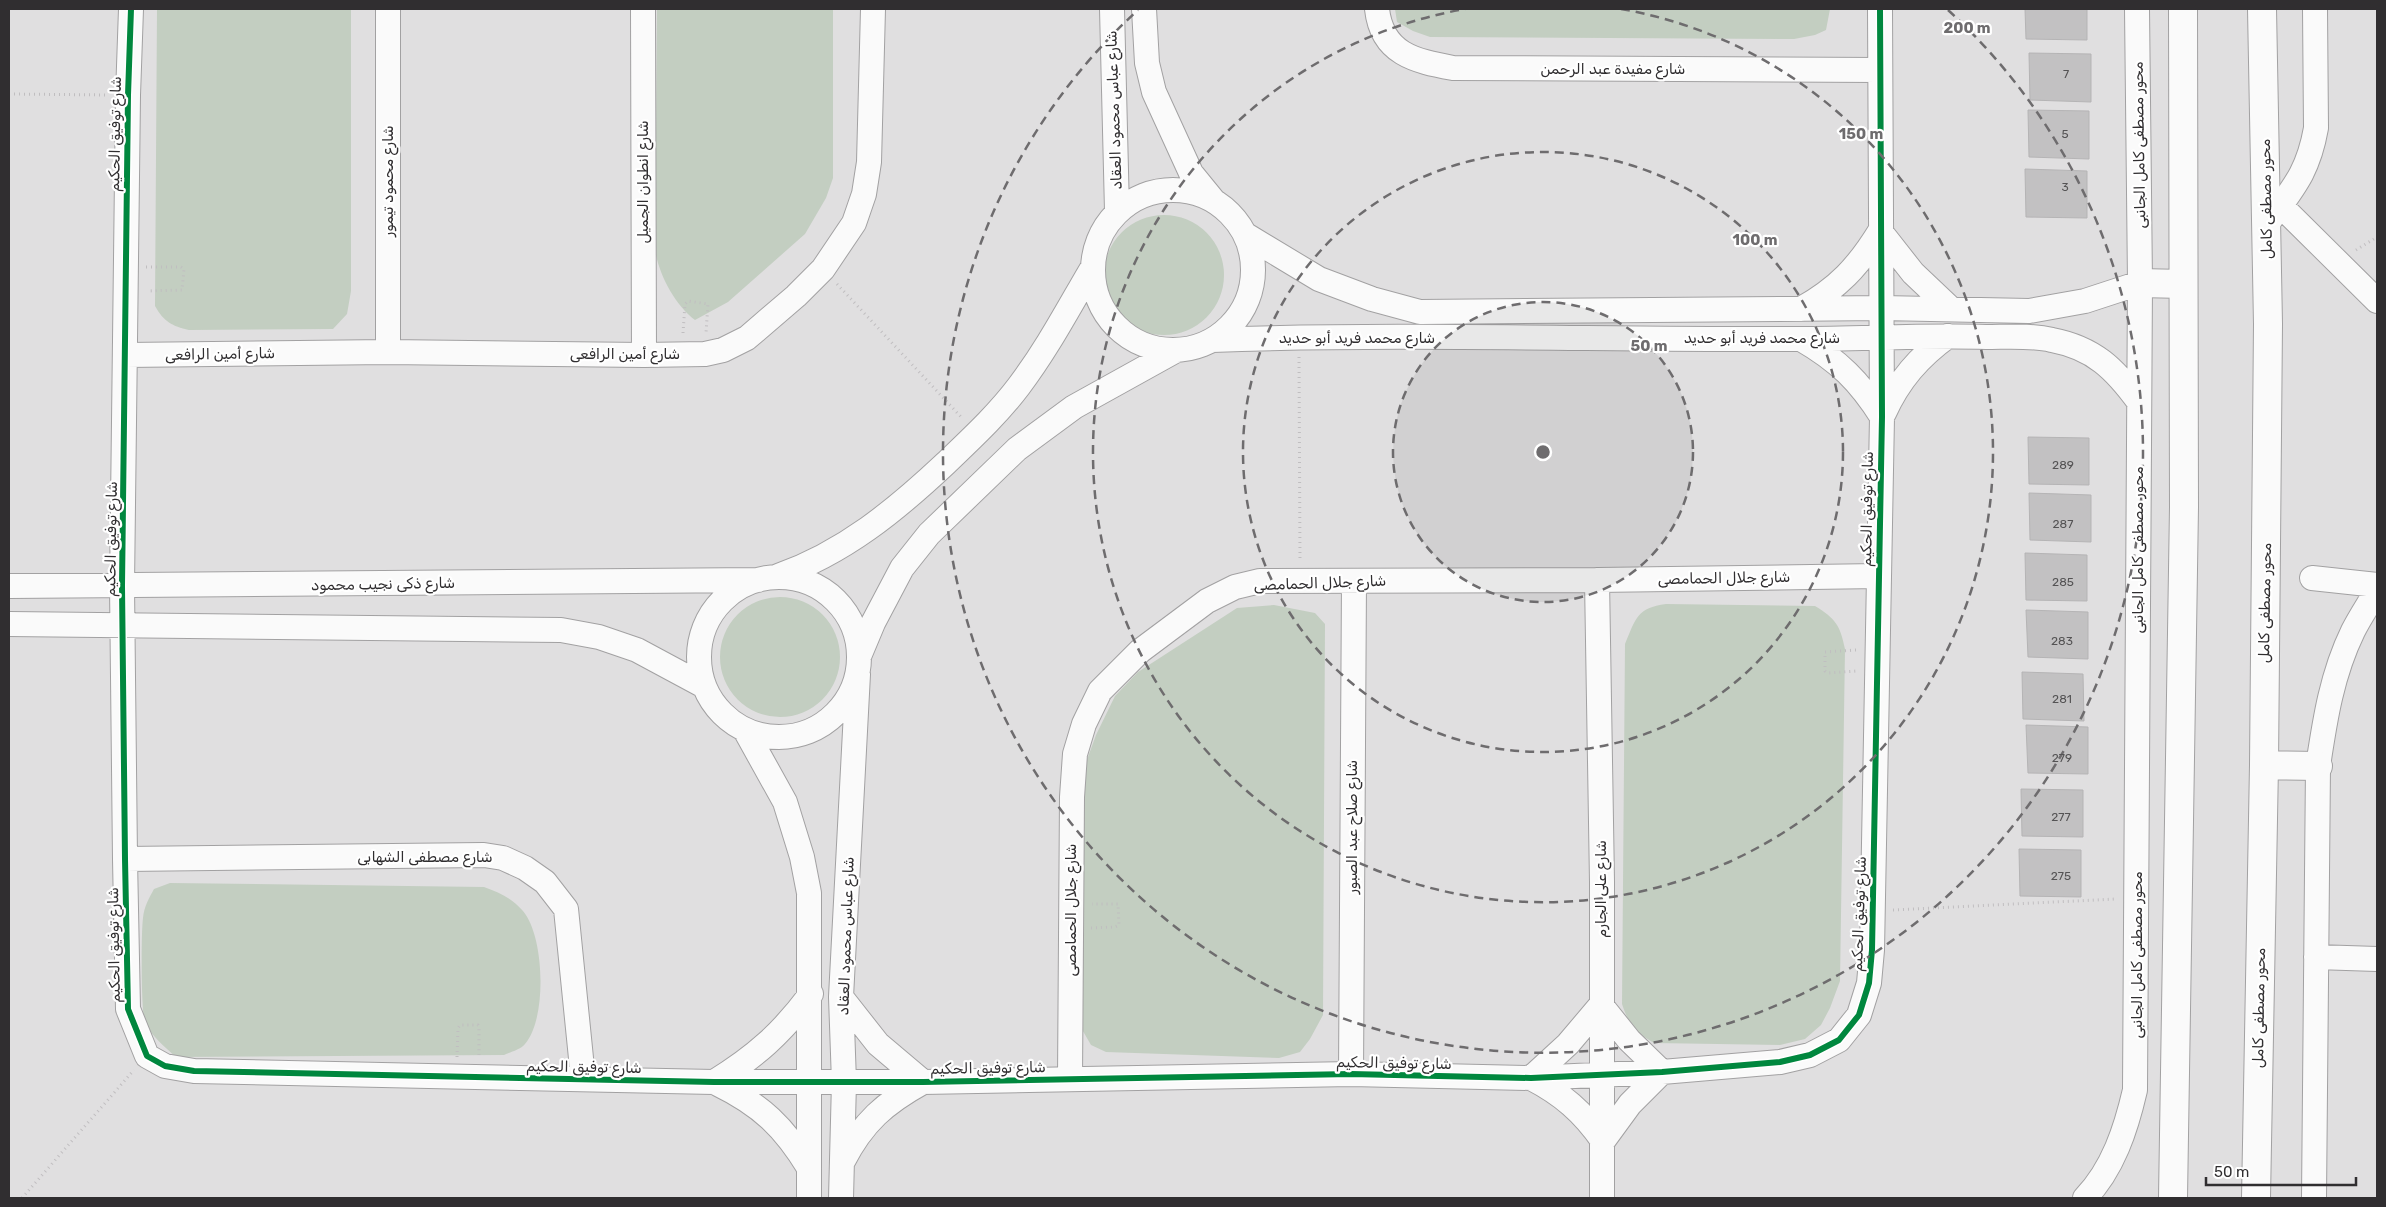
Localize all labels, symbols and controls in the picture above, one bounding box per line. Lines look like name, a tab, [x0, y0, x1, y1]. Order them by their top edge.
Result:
text: 200 m	[1943, 19, 1991, 37]
street label: شارع عباس محمود العقاد	[1102, 30, 1128, 190]
street label: شارع مفيدة عبد الرحمن	[1540, 60, 1686, 80]
street label: محور مصطفى كامل الجانبى	[2129, 61, 2149, 229]
house number: 7	[2063, 67, 2069, 81]
street label: شارع توفيق الحكيم	[105, 76, 127, 192]
street label: شارع انطوان الجميل	[634, 120, 654, 244]
street label: شارع محمود تيمور	[379, 125, 399, 238]
text: 150 m	[1839, 125, 1883, 143]
house number: 5	[2061, 127, 2069, 141]
street label: محور مصطفى كامل	[2256, 139, 2276, 259]
house number: 3	[2061, 180, 2069, 194]
text: 100 m	[1733, 231, 1777, 249]
street label: شارع محمد فريد أبو حديد	[1279, 329, 1435, 349]
street label: شارع محمد فريد أبو حديد	[1684, 329, 1840, 349]
text: 50 m	[1631, 337, 1667, 355]
street label: شارع أمين الرافعى	[165, 344, 275, 366]
street label: شارع أمين الرافعى	[570, 345, 680, 365]
centre of rings	[1534, 443, 1552, 461]
street label: شارع توفيق الحكيم	[1857, 451, 1879, 567]
house number: 289	[2052, 458, 2074, 472]
street label: محور مصطفى كامل الجانبى	[2129, 466, 2147, 634]
street label: شارع توفيق الحكيم	[101, 481, 123, 597]
house number: 287	[2053, 517, 2073, 531]
street label: محور مصطفى كامل	[2255, 543, 2275, 663]
street label: شارع جلال الحمامصى	[1657, 568, 1791, 590]
street label: شارع جلال الحمامصى	[1253, 572, 1387, 596]
street label: شارع ذكى نجيب محمود	[311, 574, 455, 596]
house number: 285	[2052, 575, 2074, 589]
house number: 283	[2051, 634, 2073, 648]
house number: 281	[2052, 692, 2072, 706]
house number: 279	[2052, 751, 2072, 765]
street label: شارع صلاح عبد الصبور	[1343, 760, 1363, 895]
house number: 277	[2051, 810, 2071, 824]
street label: شارع على الجارم	[1592, 840, 1612, 938]
street label: شارع جلال الحمامصى	[1062, 844, 1082, 976]
street label: شارع مصطفى الشهابى	[357, 848, 493, 868]
street label: شارع عباس محمود العقاد	[834, 856, 860, 1016]
street label: شارع توفيق الحكيم	[1848, 856, 1872, 972]
house number: 275	[2051, 869, 2071, 883]
street label: محور مصطفى كامل الجانبى	[2128, 871, 2146, 1039]
street label: شارع توفيق الحكيم	[104, 887, 126, 1003]
street label: محور مصطفى كامل	[2249, 948, 2269, 1068]
street label: شارع توفيق الحكيم	[1336, 1053, 1452, 1075]
street label: شارع توفيق الحكيم	[526, 1057, 642, 1079]
street label: شارع توفيق الحكيم	[930, 1058, 1046, 1080]
scale bar	[2206, 1154, 2356, 1186]
text: 50 m	[2214, 1163, 2249, 1181]

